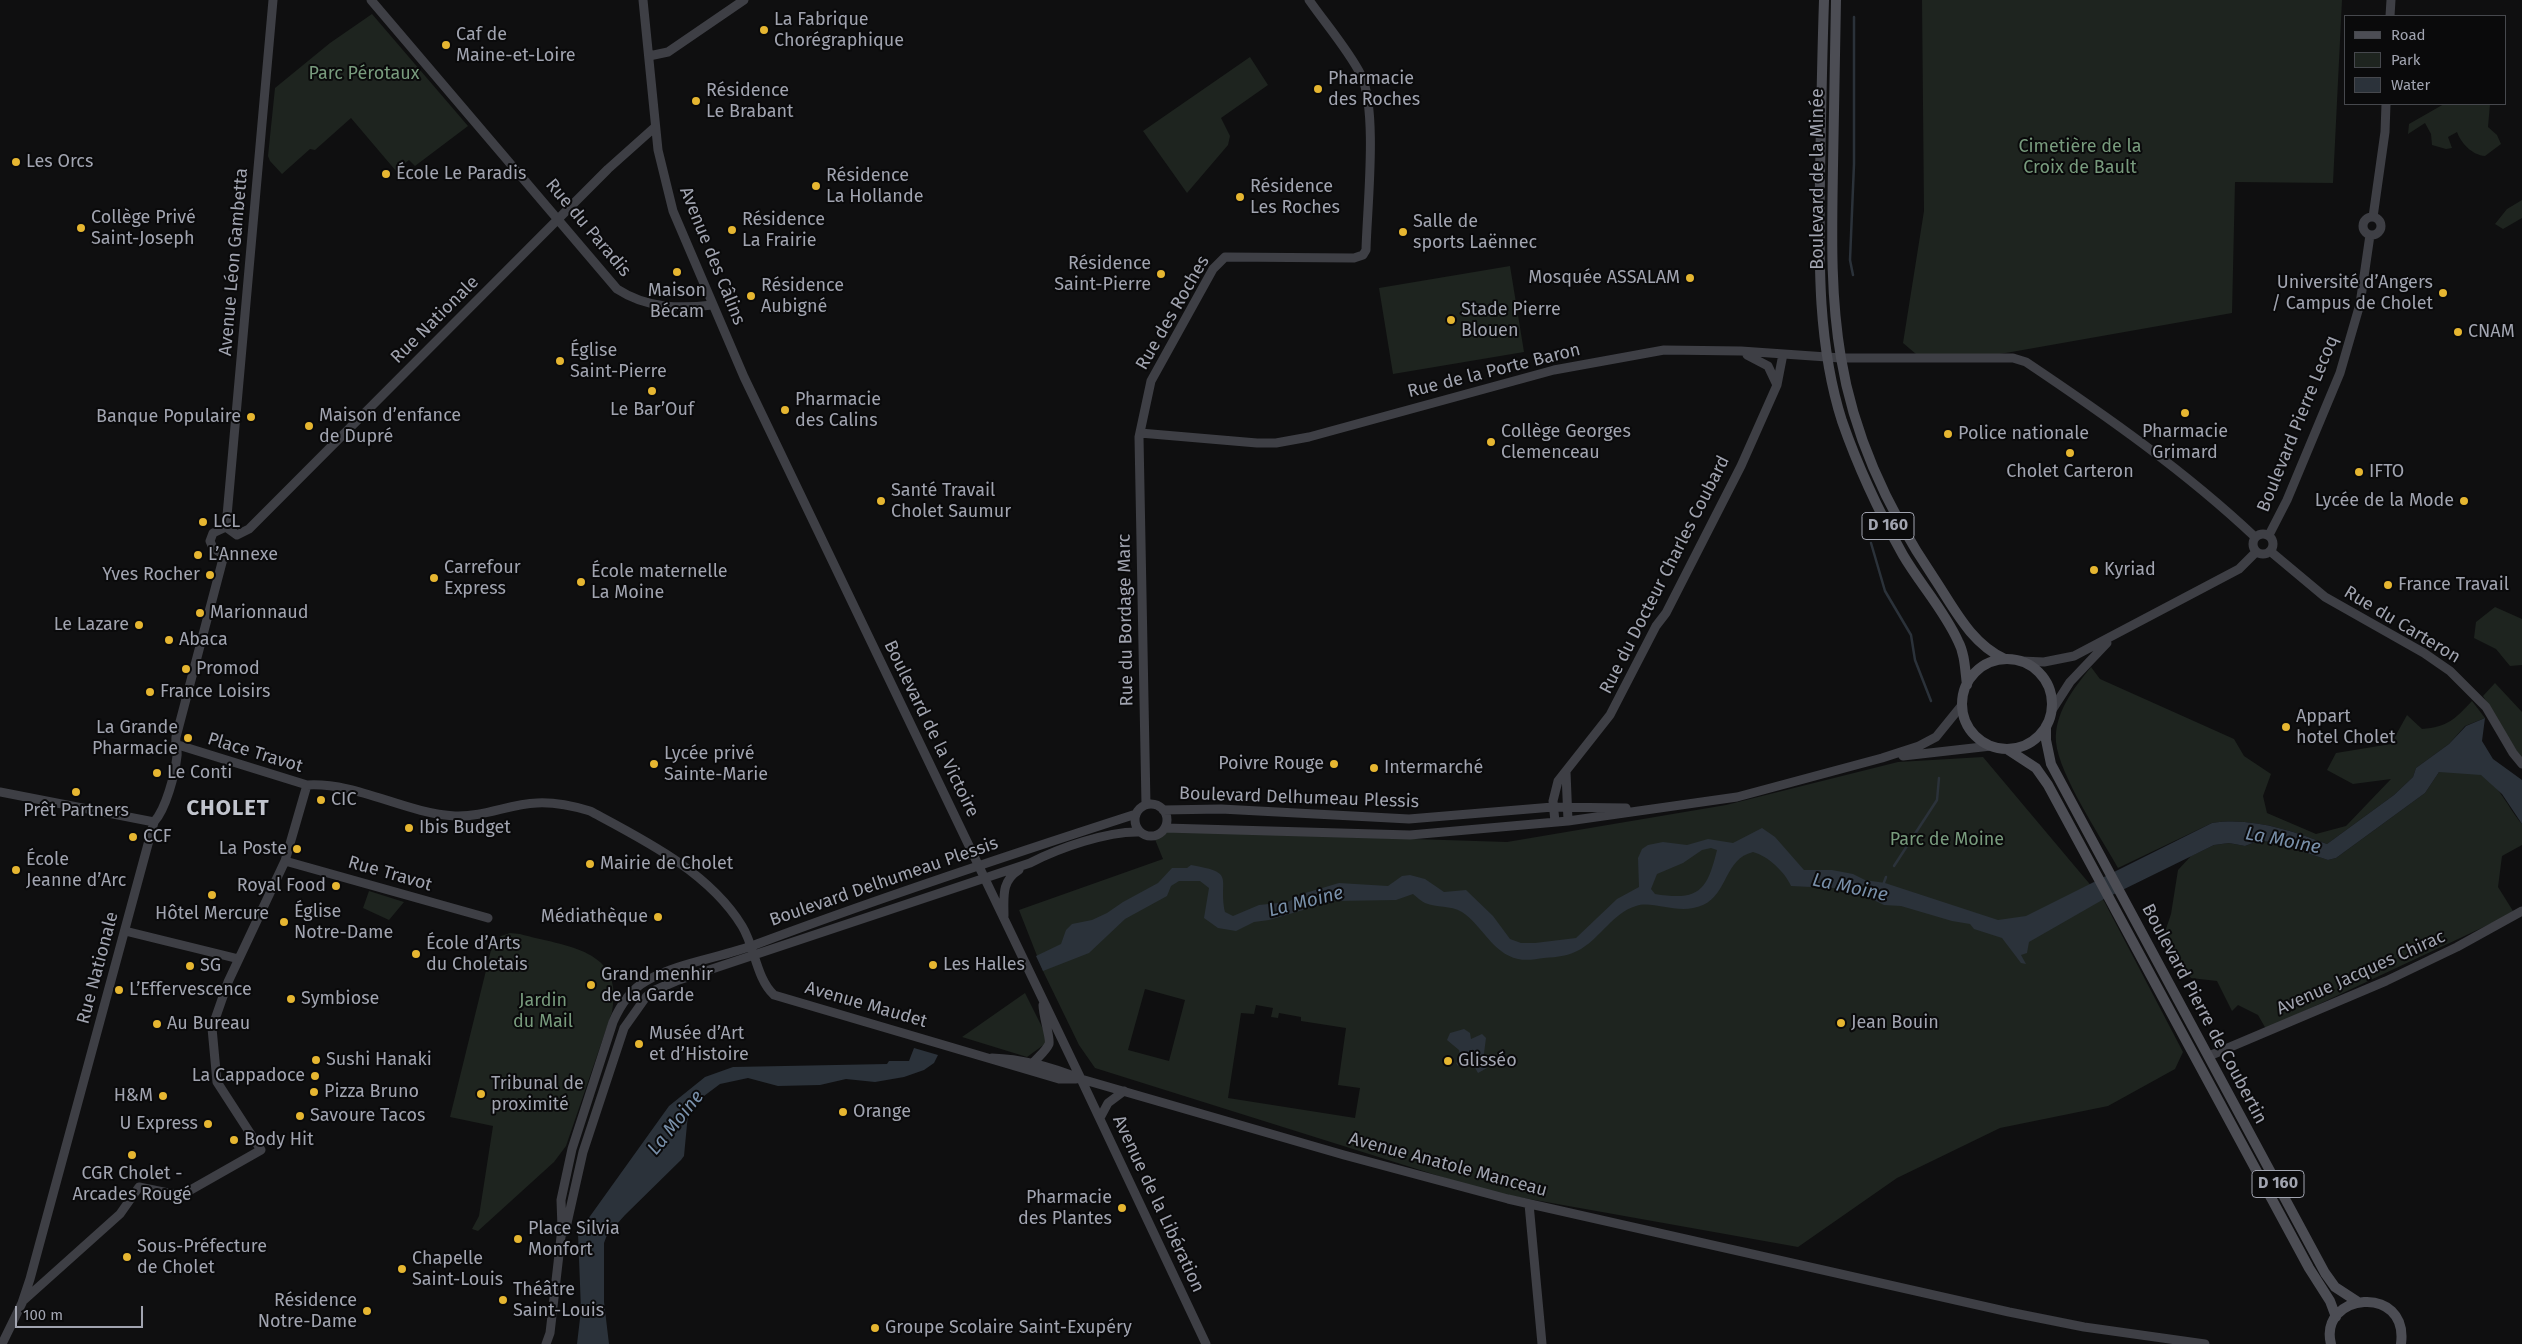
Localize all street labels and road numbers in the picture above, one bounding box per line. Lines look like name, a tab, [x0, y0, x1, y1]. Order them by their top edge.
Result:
street label: Boulevard de la Minée	[1807, 88, 1829, 270]
street label: Avenue Léon Gambetta	[215, 167, 253, 357]
street label: Rue du Paradis	[541, 174, 635, 282]
street label: Avenue des Câlins	[674, 184, 750, 328]
street label: Rue des Roches	[1132, 252, 1214, 374]
street label: Rue Nationale	[387, 272, 483, 368]
street label: Boulevard Pierre Lecoq	[2253, 333, 2343, 515]
street label: Rue de la Porte Baron	[1405, 339, 1583, 403]
street label: Rue du Docteur Charles Coubard	[1595, 452, 1735, 698]
road number: D 160	[1862, 512, 1914, 540]
street label: Rue du Bordage Marc	[1114, 533, 1138, 707]
street label: Rue du Carteron	[2340, 582, 2464, 668]
street label: Boulevard de la Victoire	[879, 637, 983, 821]
street label: Place Travot	[205, 728, 305, 778]
street label: Boulevard Delhumeau Plessis	[1179, 783, 1419, 813]
street label: Boulevard Delhumeau Plessis	[767, 833, 1001, 931]
street label: Rue Travot	[346, 852, 434, 896]
street label: Boulevard Pierre de Coubertin	[2137, 900, 2271, 1128]
street label: Rue Nationale	[73, 910, 123, 1026]
street label: Avenue Jacques Chirac	[2273, 926, 2449, 1020]
street label: Avenue Maudet	[803, 977, 929, 1033]
street label: Avenue de la Libération	[1107, 1112, 1209, 1296]
street label: Avenue Anatole Manceau	[1347, 1128, 1549, 1202]
road number: D 160	[2252, 1170, 2304, 1198]

